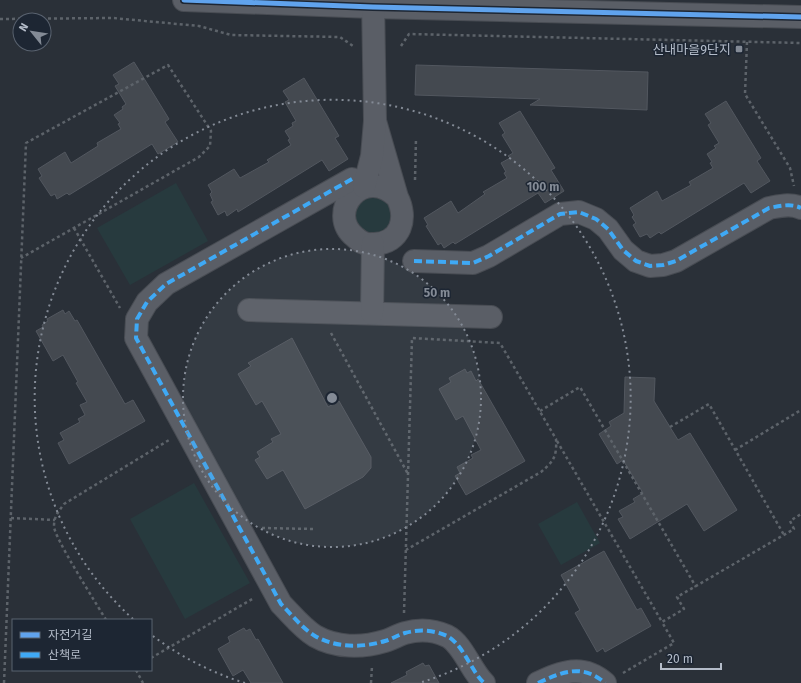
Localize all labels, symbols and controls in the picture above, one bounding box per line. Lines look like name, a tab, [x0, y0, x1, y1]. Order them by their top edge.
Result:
north arrow	[12, 12, 52, 52]
text: N	[16, 21, 31, 34]
place label: 산내마을9단지	[652, 42, 731, 57]
marker: 산내마을9단지	[734, 44, 744, 54]
text: 100 m	[527, 180, 559, 194]
text: 50 m	[424, 286, 450, 300]
centre of rings	[325, 391, 339, 405]
legend	[12, 619, 152, 671]
text: 자전거길	[48, 628, 92, 642]
scale bar	[661, 645, 721, 671]
text: 산책로	[48, 648, 81, 662]
text: 20 m	[667, 652, 693, 666]

